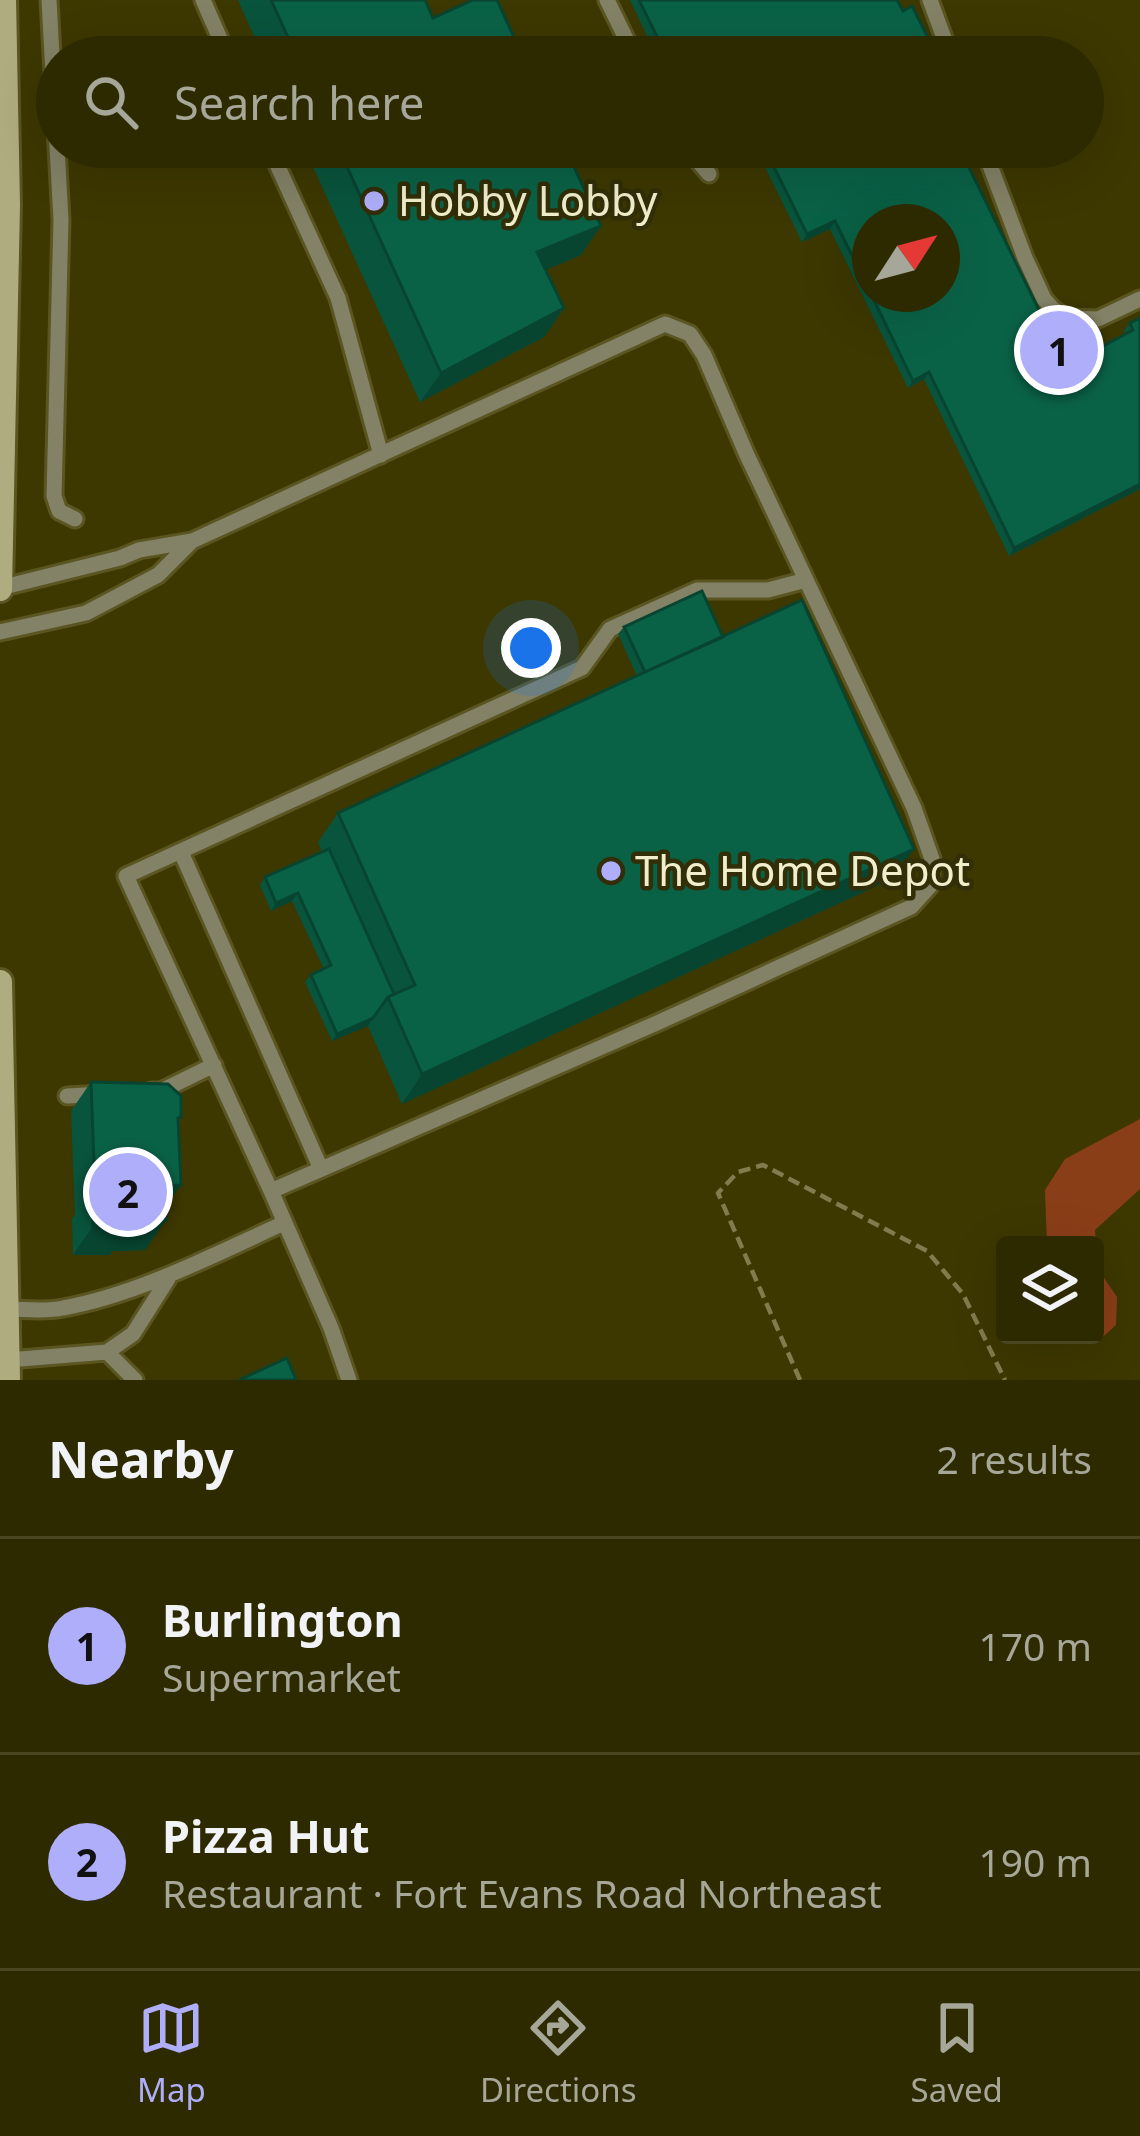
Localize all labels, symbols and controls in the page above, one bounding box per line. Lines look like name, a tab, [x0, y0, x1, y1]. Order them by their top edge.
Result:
search box	[36, 36, 1104, 168]
icon: search	[78, 69, 144, 135]
text: Search here	[174, 72, 424, 133]
place label: Hobby Lobby	[398, 171, 658, 228]
marker: Hobby Lobby	[361, 188, 387, 214]
north arrow	[852, 204, 960, 312]
pin: 1	[1020, 305, 1098, 395]
your location	[501, 618, 561, 678]
place label: The Home Depot	[635, 841, 970, 898]
marker: The Home Depot	[598, 858, 624, 884]
pin: 2	[89, 1147, 167, 1237]
map controls	[996, 1236, 1104, 1344]
button: layers	[996, 1236, 1104, 1344]
text: Nearby	[48, 1423, 234, 1493]
text: 2 results	[937, 1432, 1092, 1485]
text: Burlington	[162, 1589, 403, 1650]
text: 1	[76, 1619, 98, 1672]
text: 170 m	[978, 1619, 1092, 1672]
text: Supermarket	[162, 1650, 401, 1703]
text: Pizza Hut	[162, 1805, 370, 1866]
text: 2	[76, 1835, 98, 1888]
text: 190 m	[978, 1835, 1092, 1888]
text: Restaurant · Fort Evans Road Northeast	[162, 1866, 882, 1919]
tab: Map	[137, 1995, 206, 2112]
tab: Directions	[480, 1995, 637, 2112]
tab: Saved	[911, 1995, 1003, 2112]

